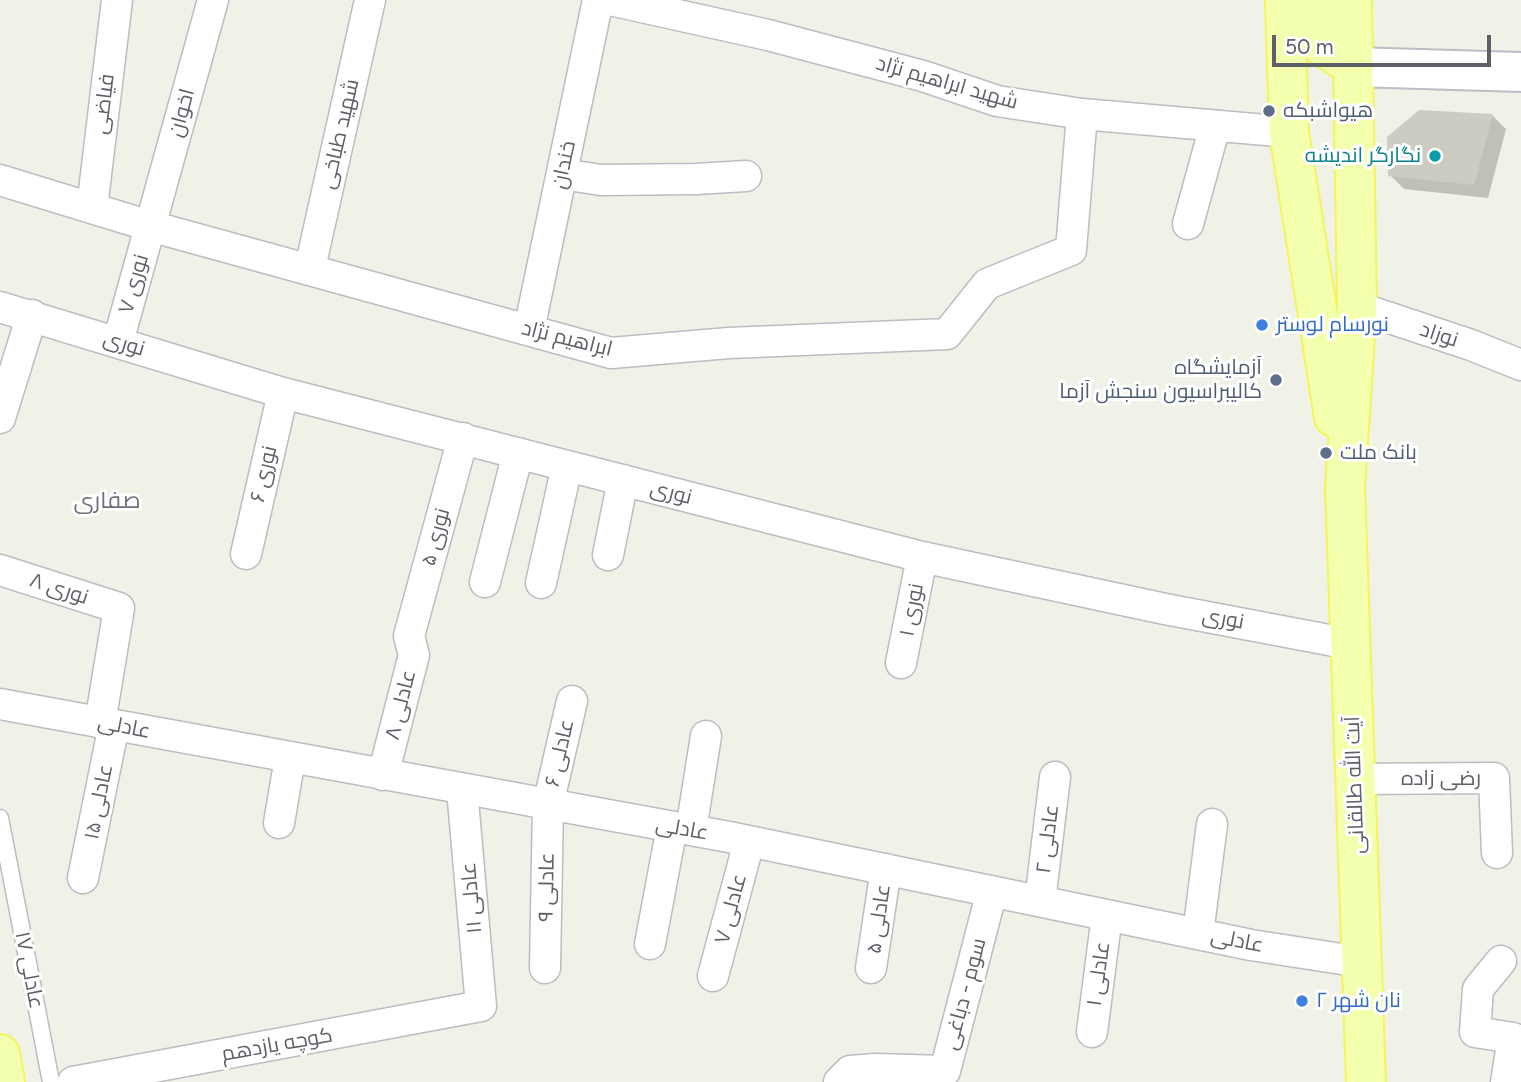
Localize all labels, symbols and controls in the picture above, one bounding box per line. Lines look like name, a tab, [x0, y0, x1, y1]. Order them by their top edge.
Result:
scale bar	[1276, 21, 1495, 65]
text: 50 m	[1285, 34, 1334, 59]
street label: شهید ابراهیم نژاد	[873, 51, 1021, 115]
street label: فیاضی	[88, 72, 120, 136]
street label: شهید طباخی	[315, 77, 365, 191]
street label: اخوان	[163, 86, 201, 140]
place label: هیواشبکه	[1283, 98, 1373, 124]
marker: هیواشبکه	[1261, 103, 1277, 119]
street label: خندان	[547, 139, 581, 191]
place label: نگارگر اندیشه	[1305, 143, 1421, 169]
marker: نگارگر اندیشه	[1427, 148, 1443, 164]
street label: نوری ۷	[114, 252, 154, 316]
place label: نورسام لوستر	[1276, 312, 1389, 338]
street label: ابراهیم نژاد	[519, 316, 615, 362]
marker: نورسام لوستر	[1254, 317, 1270, 333]
street label: نوزاد	[1417, 317, 1461, 353]
street label: نوری	[100, 326, 148, 362]
place label: آزمایشگاه کالیبراسیون سنجش آزما	[1059, 355, 1262, 405]
marker: آزمایشگاه کالیبراسیون سنجش آزما	[1268, 372, 1284, 388]
place label: بانک ملت	[1340, 440, 1417, 466]
street label: نوری ۶	[245, 443, 283, 505]
marker: بانک ملت	[1318, 445, 1334, 461]
street label: نوری	[648, 476, 694, 510]
district label: صفاری	[74, 487, 140, 515]
street label: نوری ۵	[416, 505, 456, 569]
street label: نوری ۸	[26, 568, 92, 610]
street label: نوری ۱	[895, 581, 929, 639]
street label: نوری	[1200, 603, 1246, 635]
street label: عادلی ۸	[380, 667, 422, 743]
street label: عادلی	[96, 710, 152, 744]
street label: آیت الله طالقانی	[1340, 716, 1370, 854]
street label: عادلی ۶	[540, 717, 580, 789]
street label: عادلی ۱۵	[79, 762, 119, 842]
street label: رضی زاده	[1401, 766, 1481, 792]
street label: عادلی ۲	[1031, 803, 1065, 875]
street label: عادلی	[654, 812, 710, 846]
street label: عادلی ۹	[534, 852, 560, 922]
street label: عادلی ۱۱	[456, 861, 488, 935]
street label: عادلی ۷	[710, 871, 752, 947]
street label: عادلی ۵	[862, 883, 896, 955]
street label: عادلی	[1209, 924, 1265, 958]
street label: عادلی ۱۷	[9, 929, 49, 1011]
street label: سوم - دباغی	[938, 935, 992, 1053]
street label: عادلی ۱	[1082, 940, 1116, 1008]
place label: نان شهر ۲	[1316, 988, 1401, 1014]
marker: نان شهر ۲	[1294, 993, 1310, 1009]
street label: کوچه یازدهم	[220, 1023, 334, 1067]

